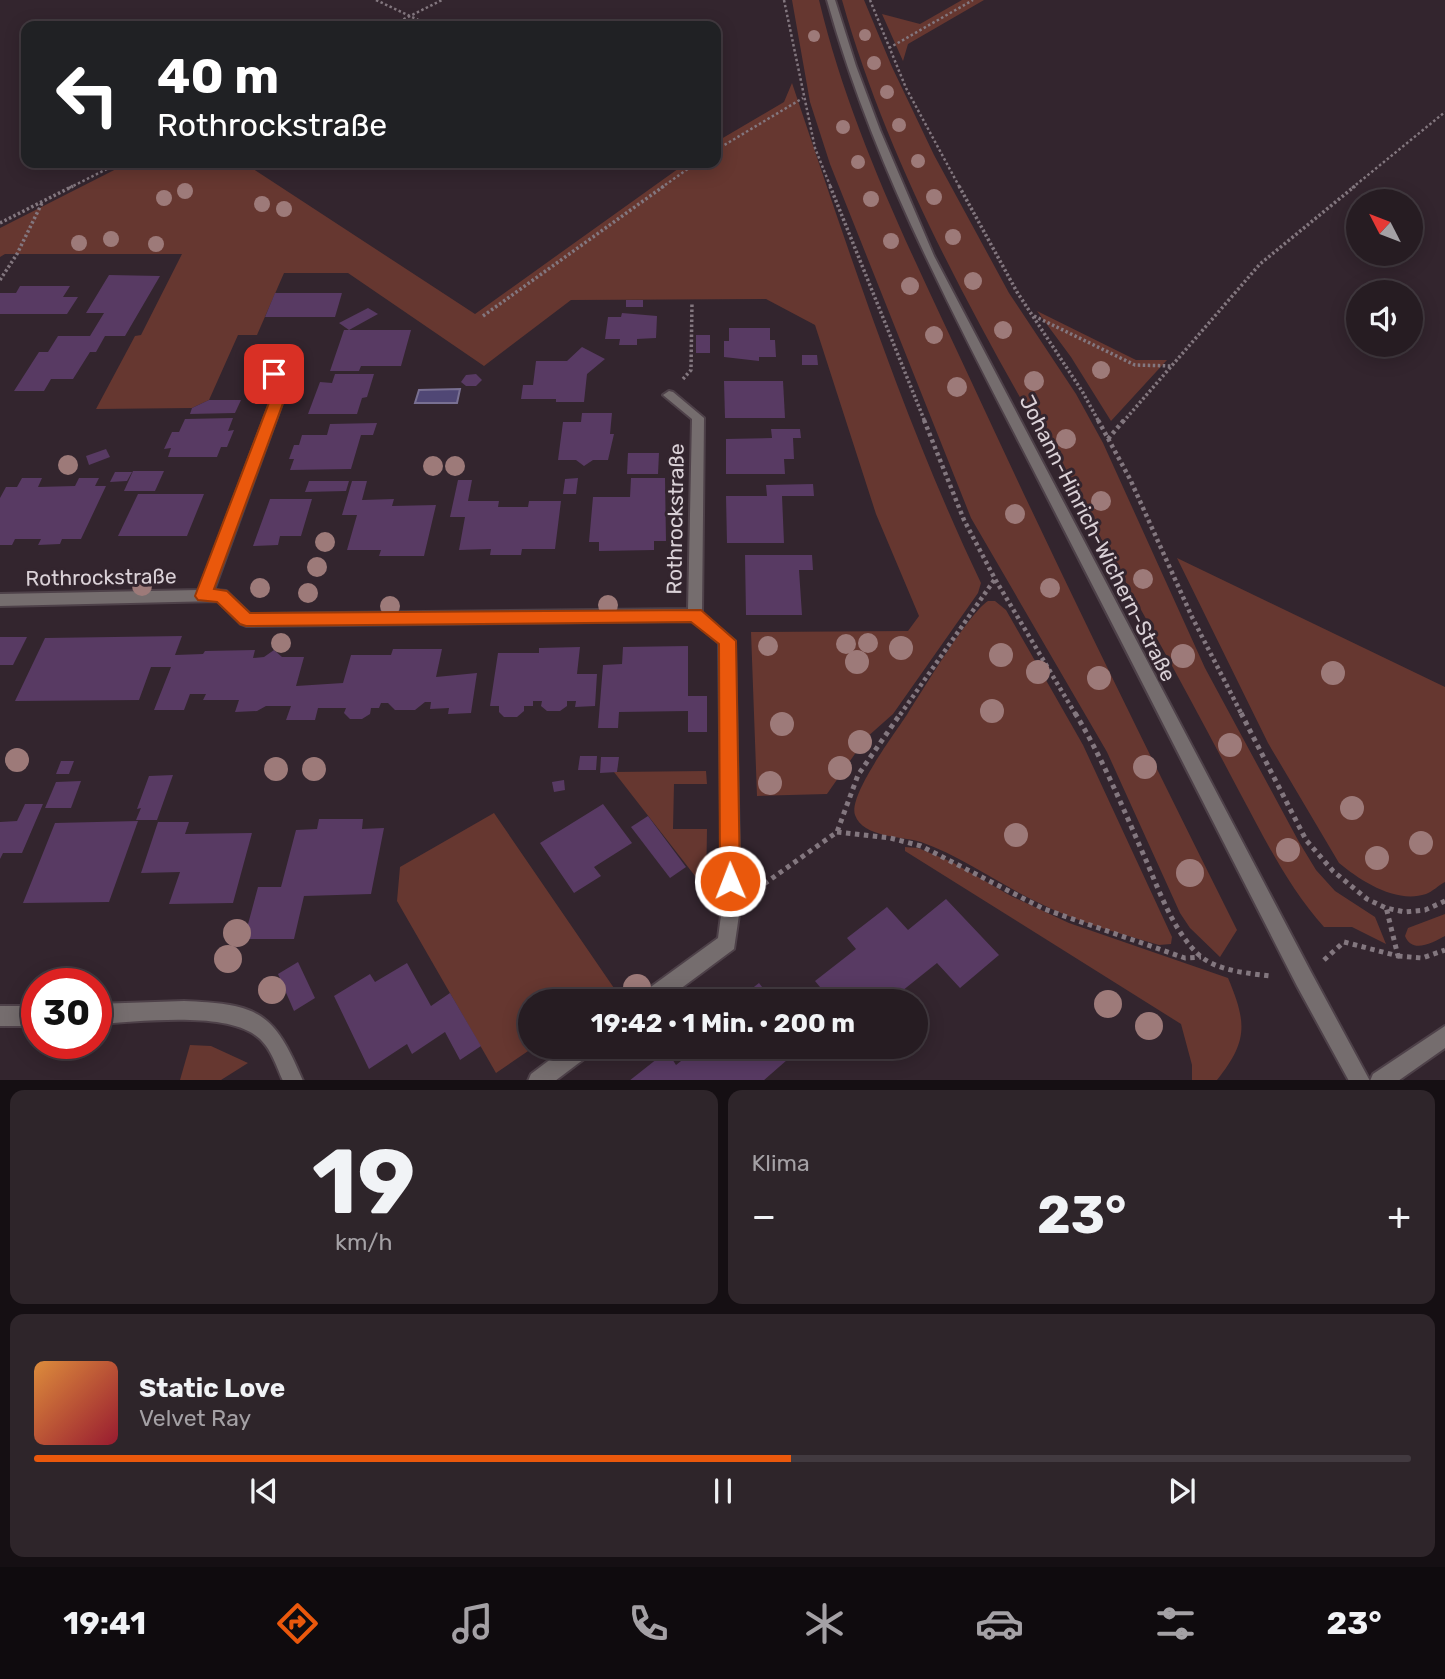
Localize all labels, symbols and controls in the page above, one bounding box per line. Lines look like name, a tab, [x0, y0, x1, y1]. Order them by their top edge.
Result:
text: 40 m	[157, 47, 279, 105]
icon: left	[42, 49, 133, 140]
text: Rothrockstraße	[157, 106, 387, 144]
north arrow	[1346, 189, 1423, 266]
map controls	[1346, 189, 1423, 357]
button: sound	[1346, 280, 1423, 357]
pin	[244, 344, 304, 404]
icon: arrive	[255, 355, 293, 393]
street label: Johann-Hinrich-Wichern-Straße	[1015, 390, 1181, 686]
street label: Rothrockstraße	[661, 443, 689, 595]
street label: Rothrockstraße	[25, 563, 177, 591]
position arrow	[693, 844, 767, 918]
speed limit sign: 30	[21, 968, 112, 1059]
text: 19:42 · 1 Min. · 200 m	[591, 1008, 855, 1039]
text: 19	[312, 1128, 416, 1236]
text: Klima	[752, 1149, 810, 1177]
text: 23°	[1037, 1184, 1126, 1246]
text: −	[752, 1193, 776, 1239]
text: +	[1387, 1193, 1411, 1239]
text: km/h	[335, 1228, 392, 1256]
text: Static Love	[139, 1373, 285, 1404]
text: Velvet Ray	[139, 1404, 251, 1432]
icon: previous	[245, 1472, 283, 1510]
icon: pause	[704, 1472, 742, 1510]
icon: next	[1163, 1472, 1201, 1510]
icon: directions	[273, 1599, 322, 1648]
icon: music	[448, 1599, 497, 1648]
icon: phone	[624, 1599, 673, 1648]
icon: climate	[800, 1599, 849, 1648]
icon: car	[975, 1599, 1024, 1648]
icon: filters	[1151, 1599, 1200, 1648]
text: 19:41	[63, 1604, 146, 1642]
text: 23°	[1327, 1604, 1382, 1642]

